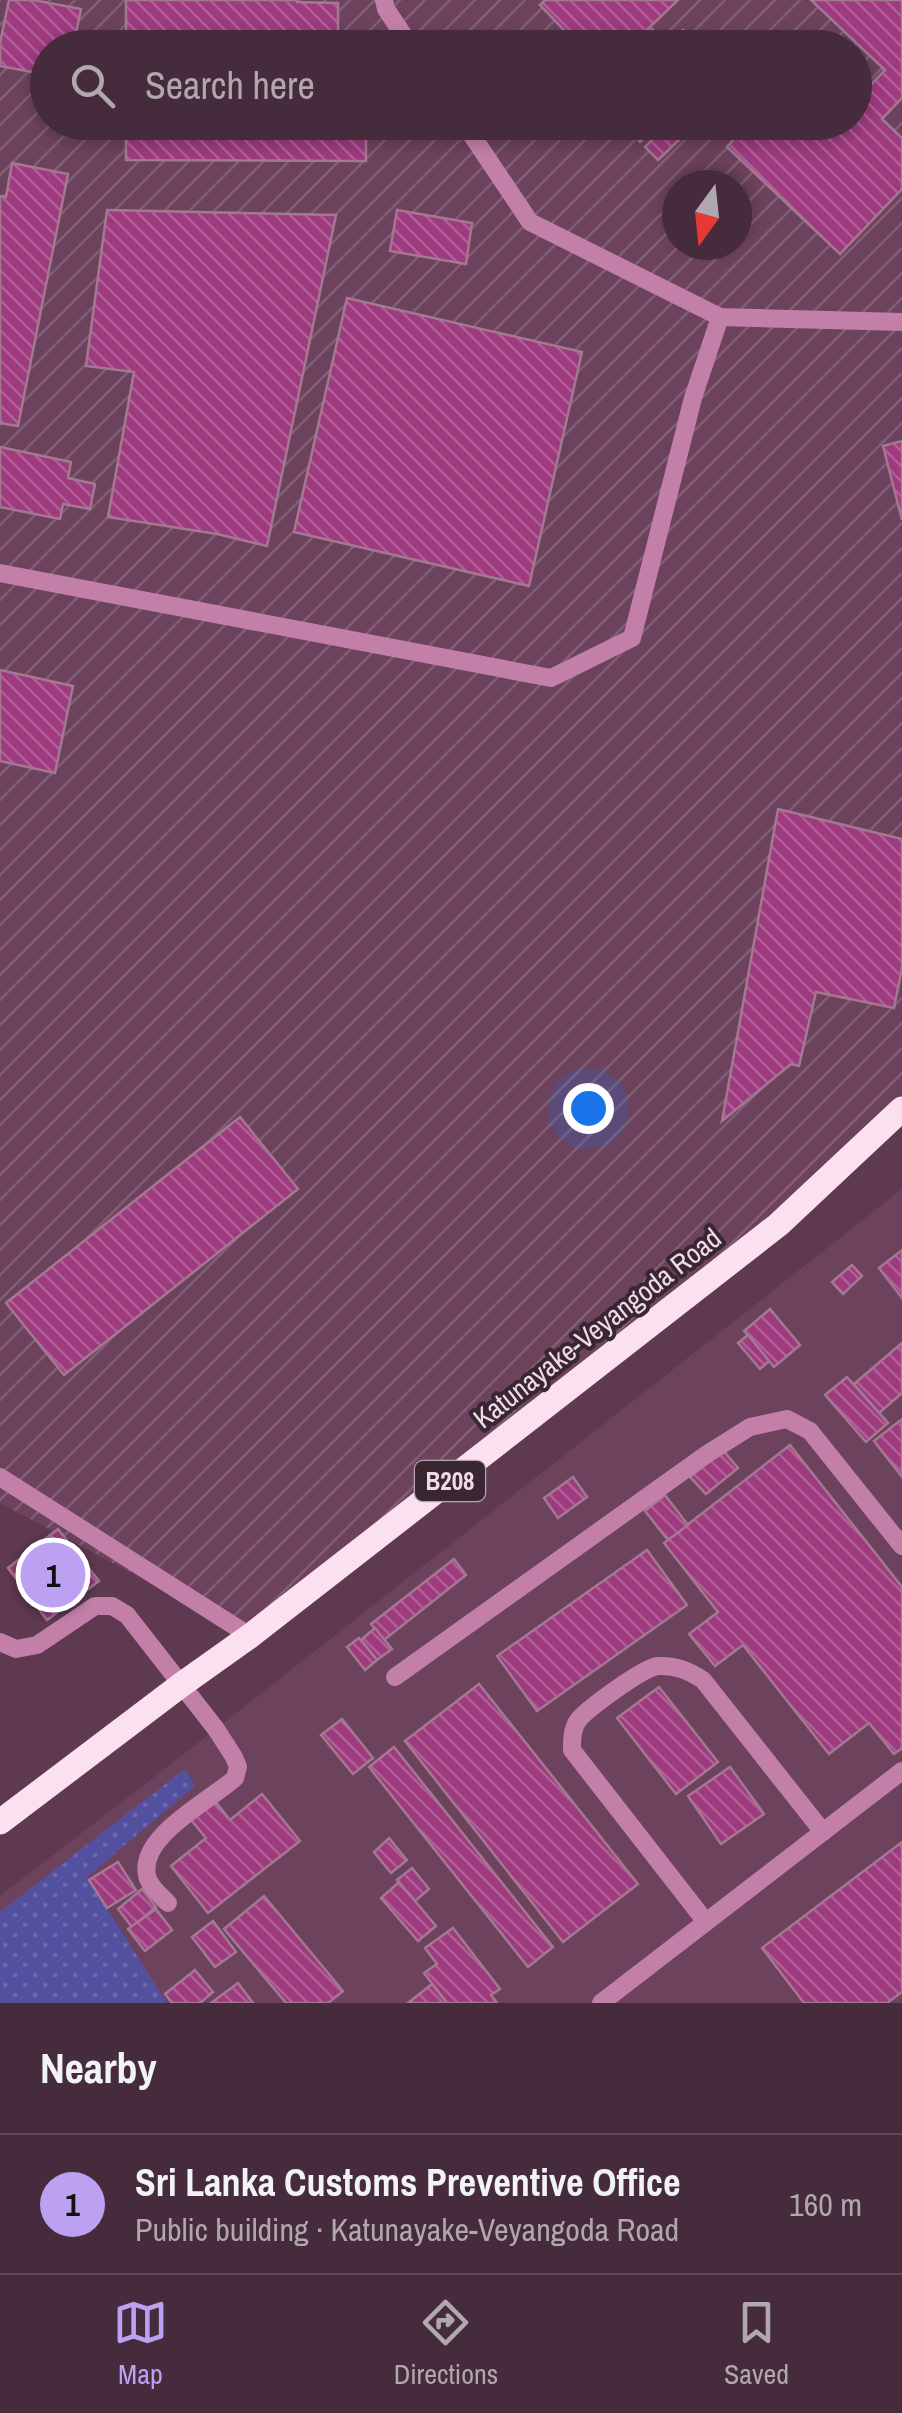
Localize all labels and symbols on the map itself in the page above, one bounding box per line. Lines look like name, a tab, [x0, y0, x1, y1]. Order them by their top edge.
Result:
north arrow	[662, 170, 752, 260]
your location	[563, 1083, 614, 1134]
street label: Katunayake-Veyangoda Road	[465, 1219, 729, 1437]
road number: B208	[415, 1461, 485, 1501]
pin: 1	[20, 1538, 86, 1612]

